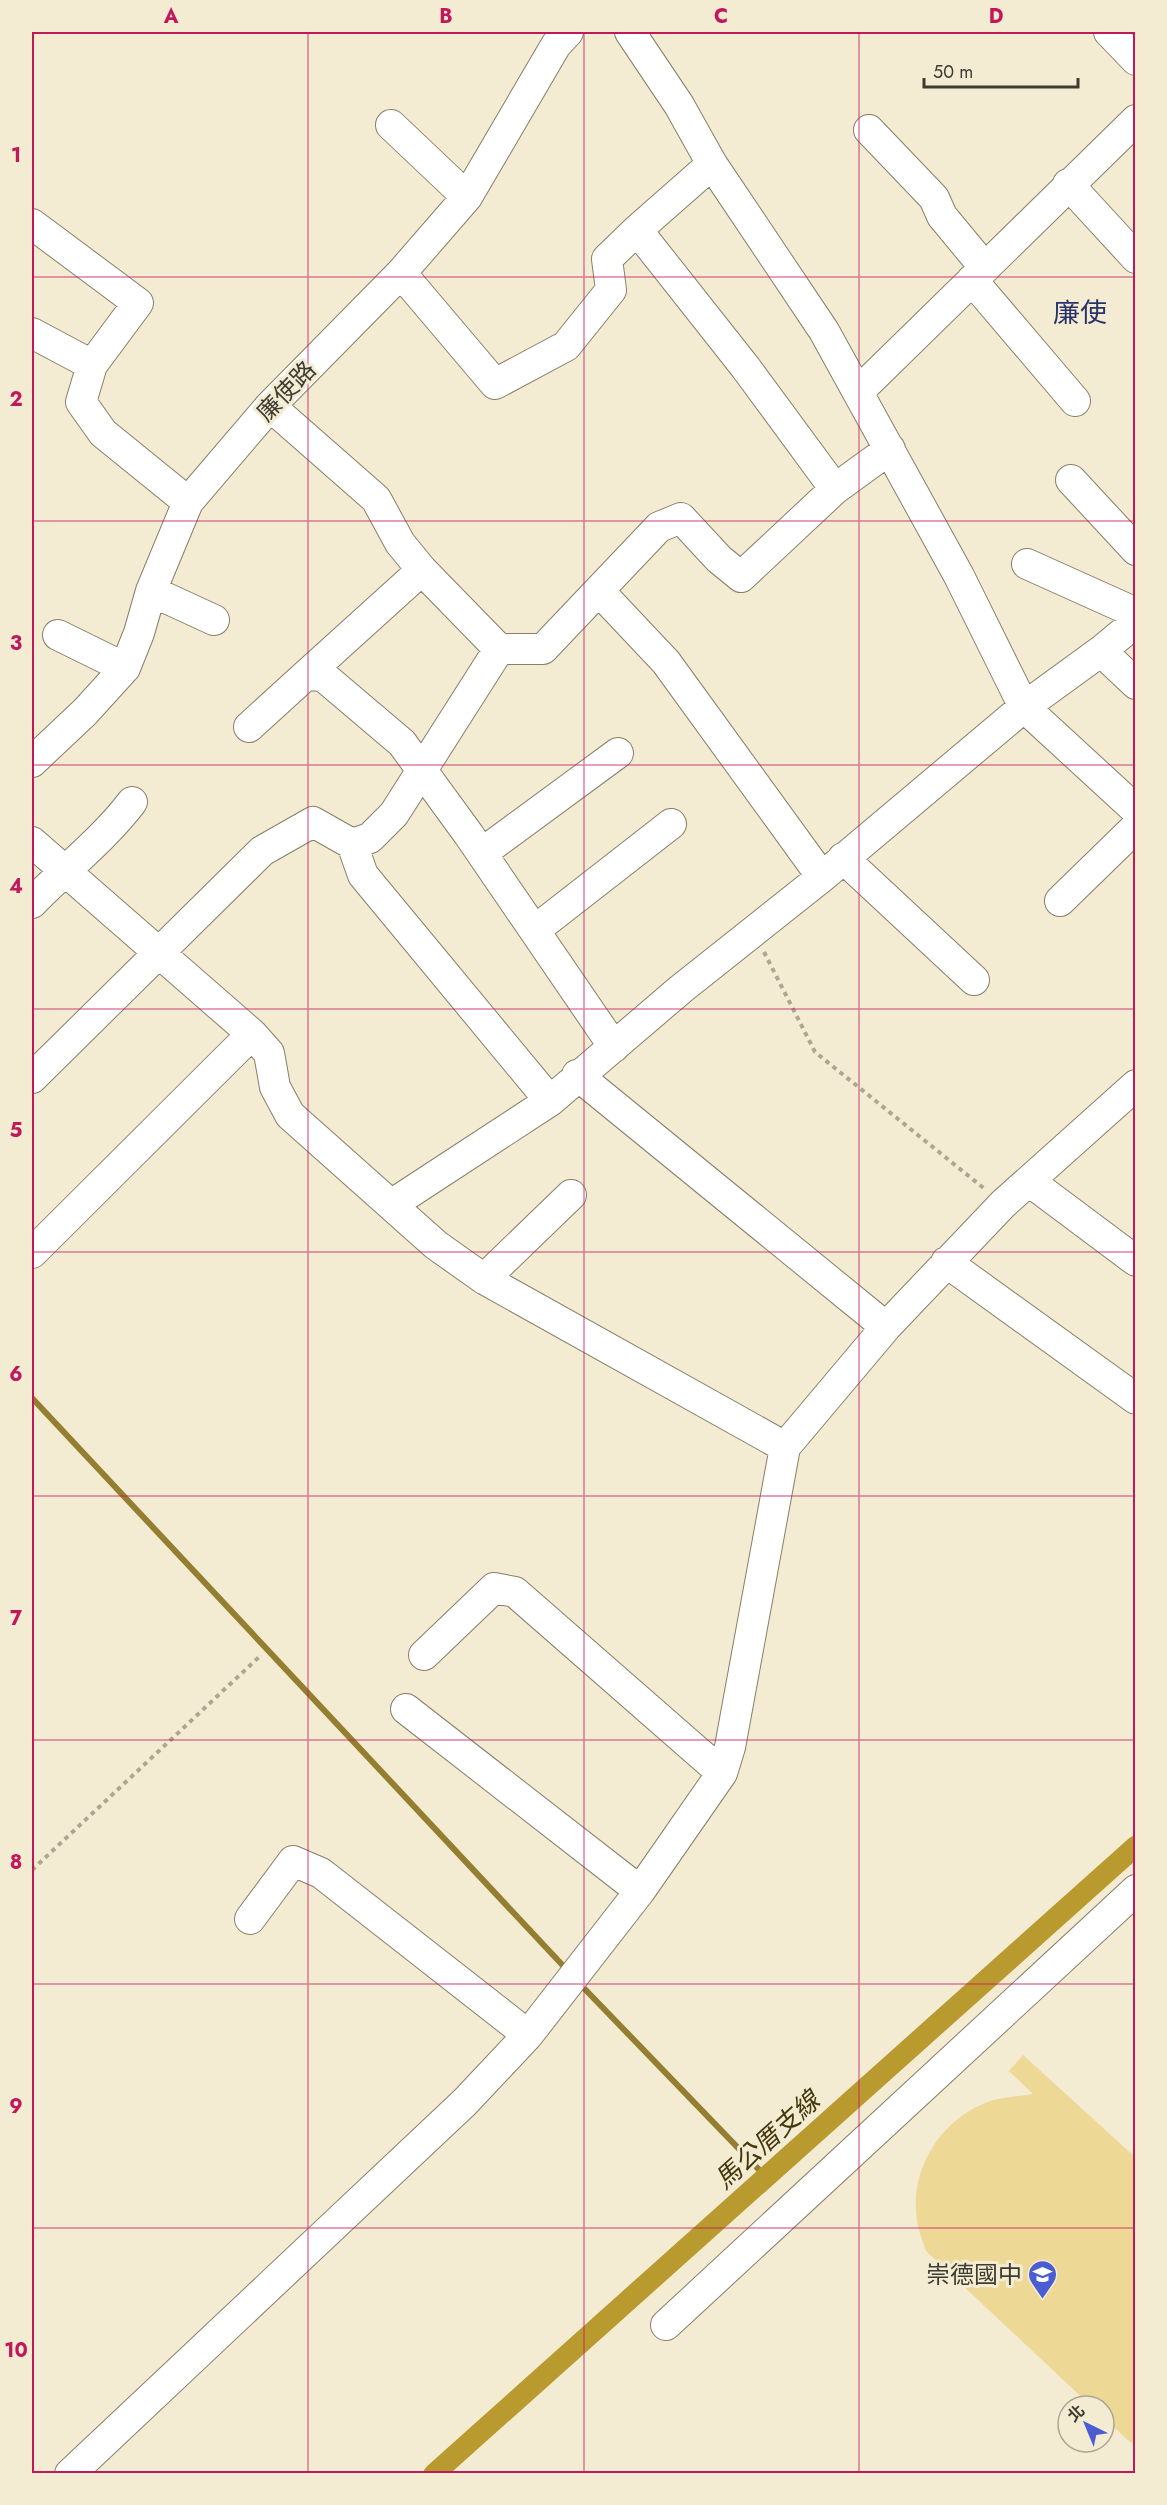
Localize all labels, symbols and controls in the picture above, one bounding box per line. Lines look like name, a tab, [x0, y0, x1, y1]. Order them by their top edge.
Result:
text: A	[163, 2, 179, 31]
text: B	[439, 2, 453, 31]
text: C	[714, 2, 728, 31]
text: D	[989, 2, 1003, 31]
scale bar	[924, 51, 1078, 89]
text: 50 m	[933, 59, 973, 85]
text: 1	[11, 141, 21, 170]
district label: 廉使	[1053, 293, 1107, 332]
street label: 廉使路	[248, 353, 324, 429]
text: 2	[9, 385, 23, 414]
text: 3	[10, 629, 22, 658]
text: 4	[9, 872, 23, 901]
text: 5	[10, 1116, 23, 1145]
text: 6	[9, 1360, 23, 1389]
text: 7	[10, 1604, 23, 1633]
text: 8	[10, 1848, 22, 1877]
water label: 馬公厝支線	[706, 2080, 830, 2198]
text: 9	[9, 2092, 23, 2121]
place label: 崇德國中	[926, 2257, 1022, 2292]
school or university icon: 崇德國中	[1027, 2258, 1059, 2300]
text: 10	[4, 2336, 28, 2365]
north arrow	[1056, 2394, 1116, 2454]
text: 北	[1062, 2400, 1090, 2427]

